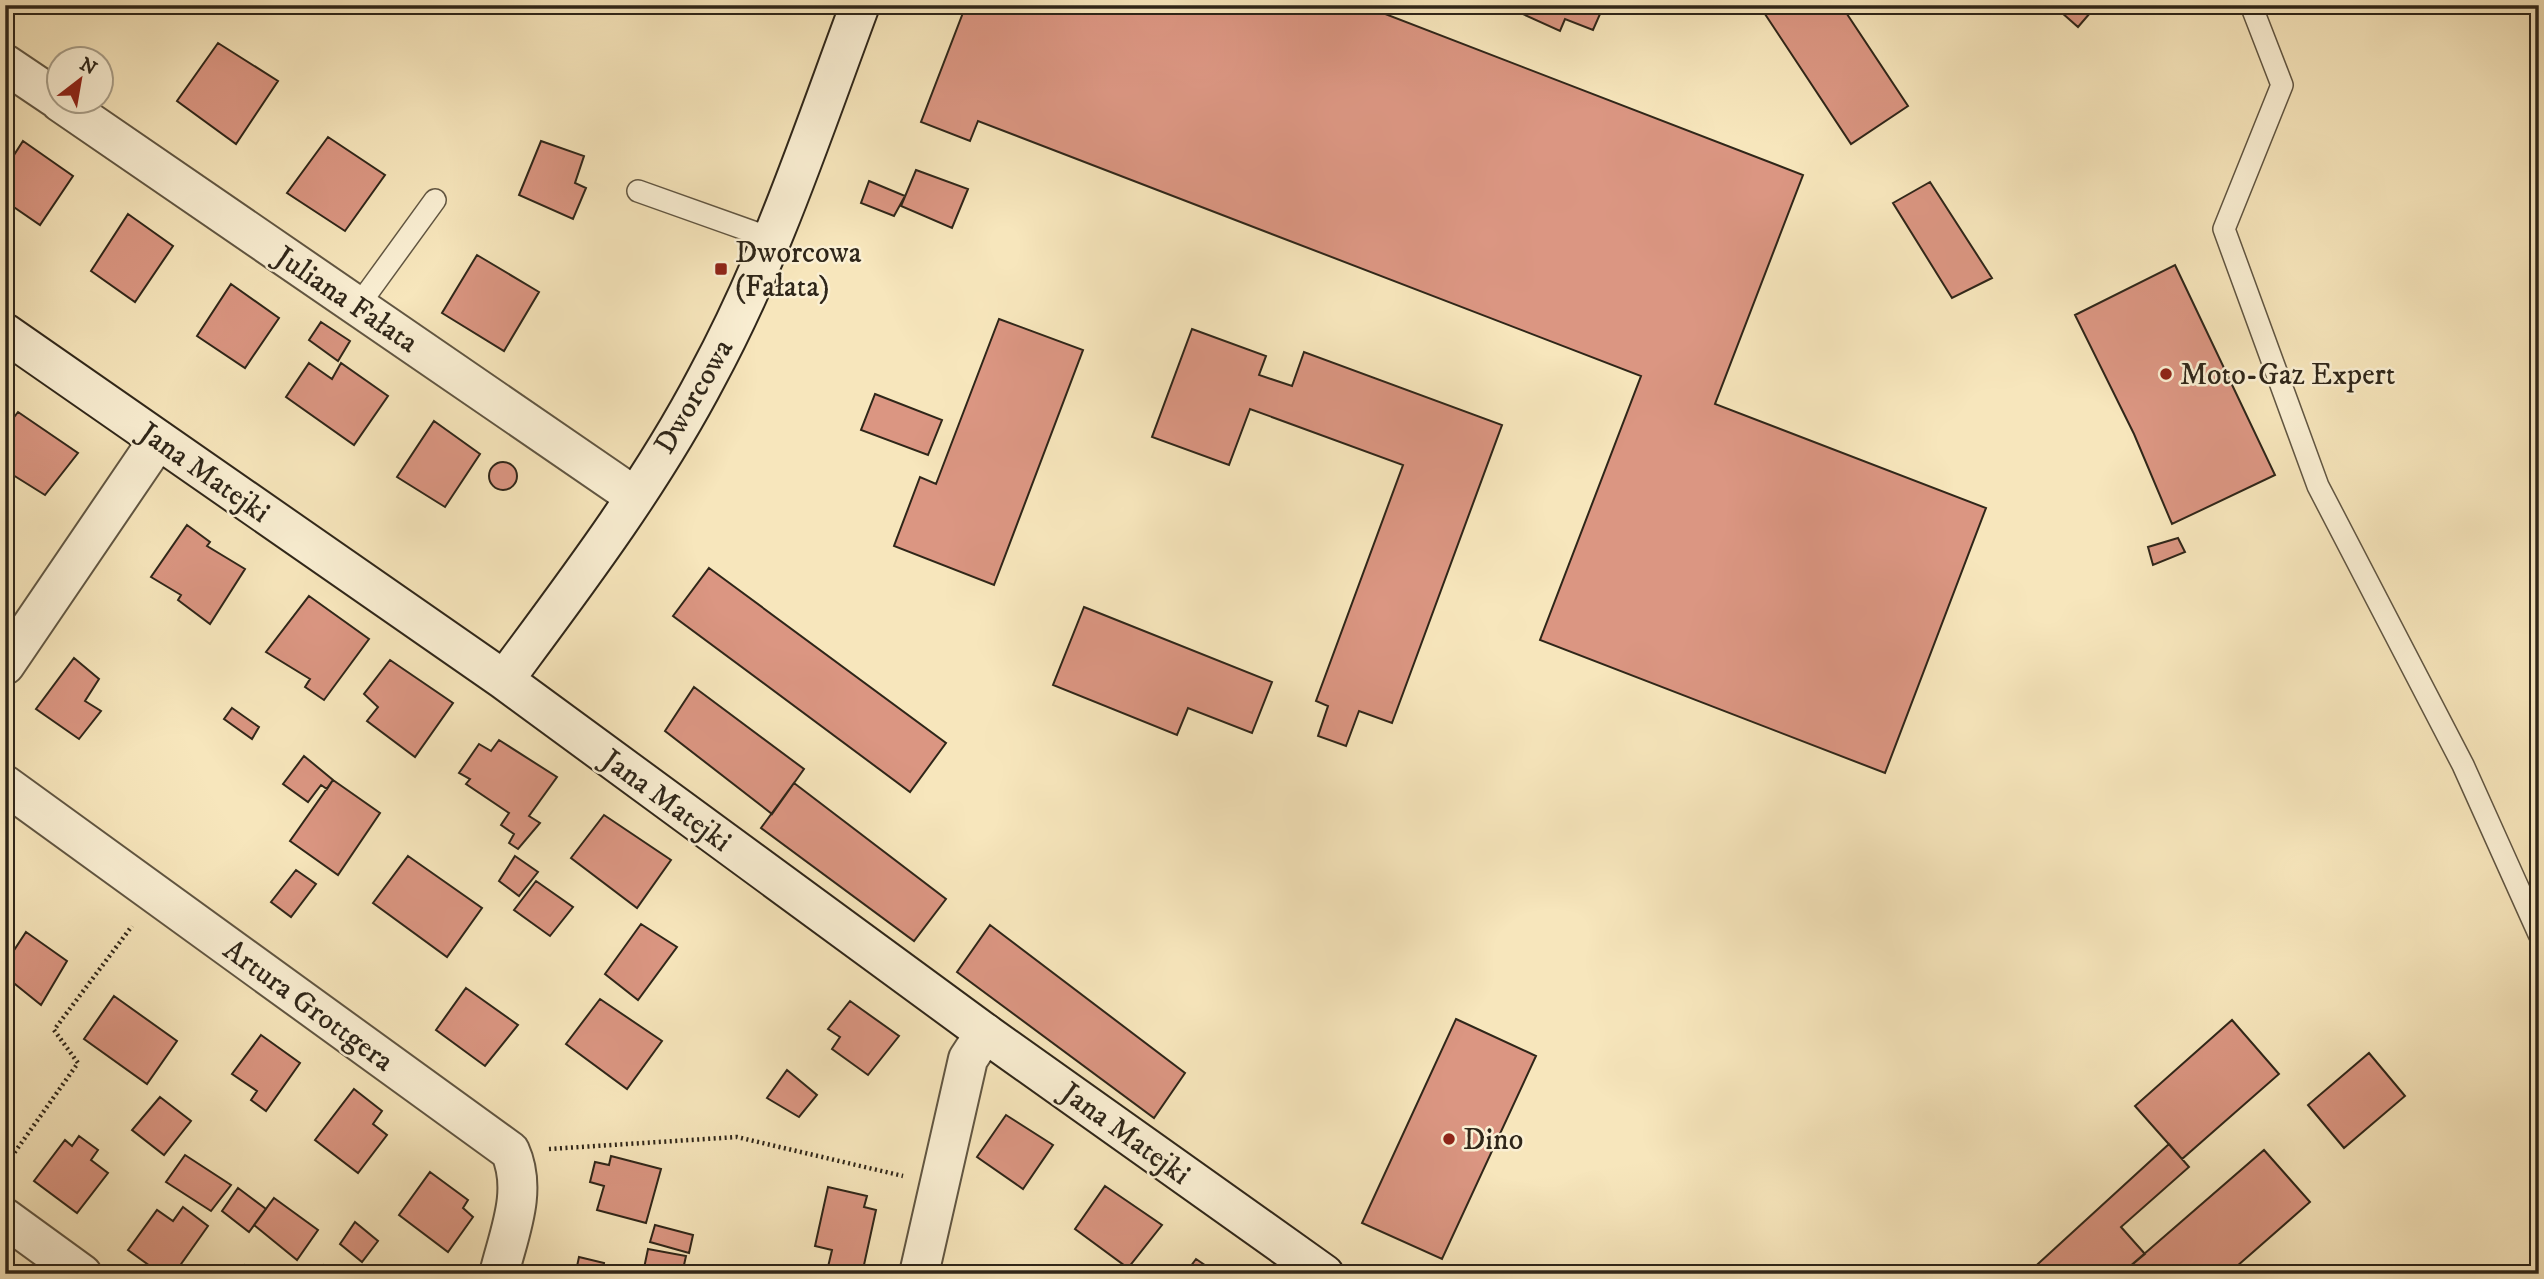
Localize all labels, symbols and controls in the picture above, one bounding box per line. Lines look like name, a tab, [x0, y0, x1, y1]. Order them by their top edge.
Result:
north arrow	[46, 46, 116, 116]
text: N	[75, 53, 101, 81]
place label: Dworcowa (Fałata)	[735, 235, 862, 306]
street label: Juliana Fałata	[265, 237, 425, 362]
marker: Dworcowa (Fałata)	[713, 261, 729, 277]
street label: Dworcowa	[647, 333, 742, 461]
place label: Moto-Gaz Expert	[2180, 357, 2395, 394]
marker: Moto-Gaz Expert	[2158, 366, 2174, 382]
street label: Jana Matejki	[129, 413, 277, 532]
street label: Jana Matejki	[592, 740, 738, 861]
street label: Artura Grottgera	[216, 932, 401, 1081]
street label: Jana Matejki	[1051, 1073, 1197, 1194]
place label: Dino	[1463, 1122, 1523, 1159]
marker: Dino	[1441, 1131, 1457, 1147]

